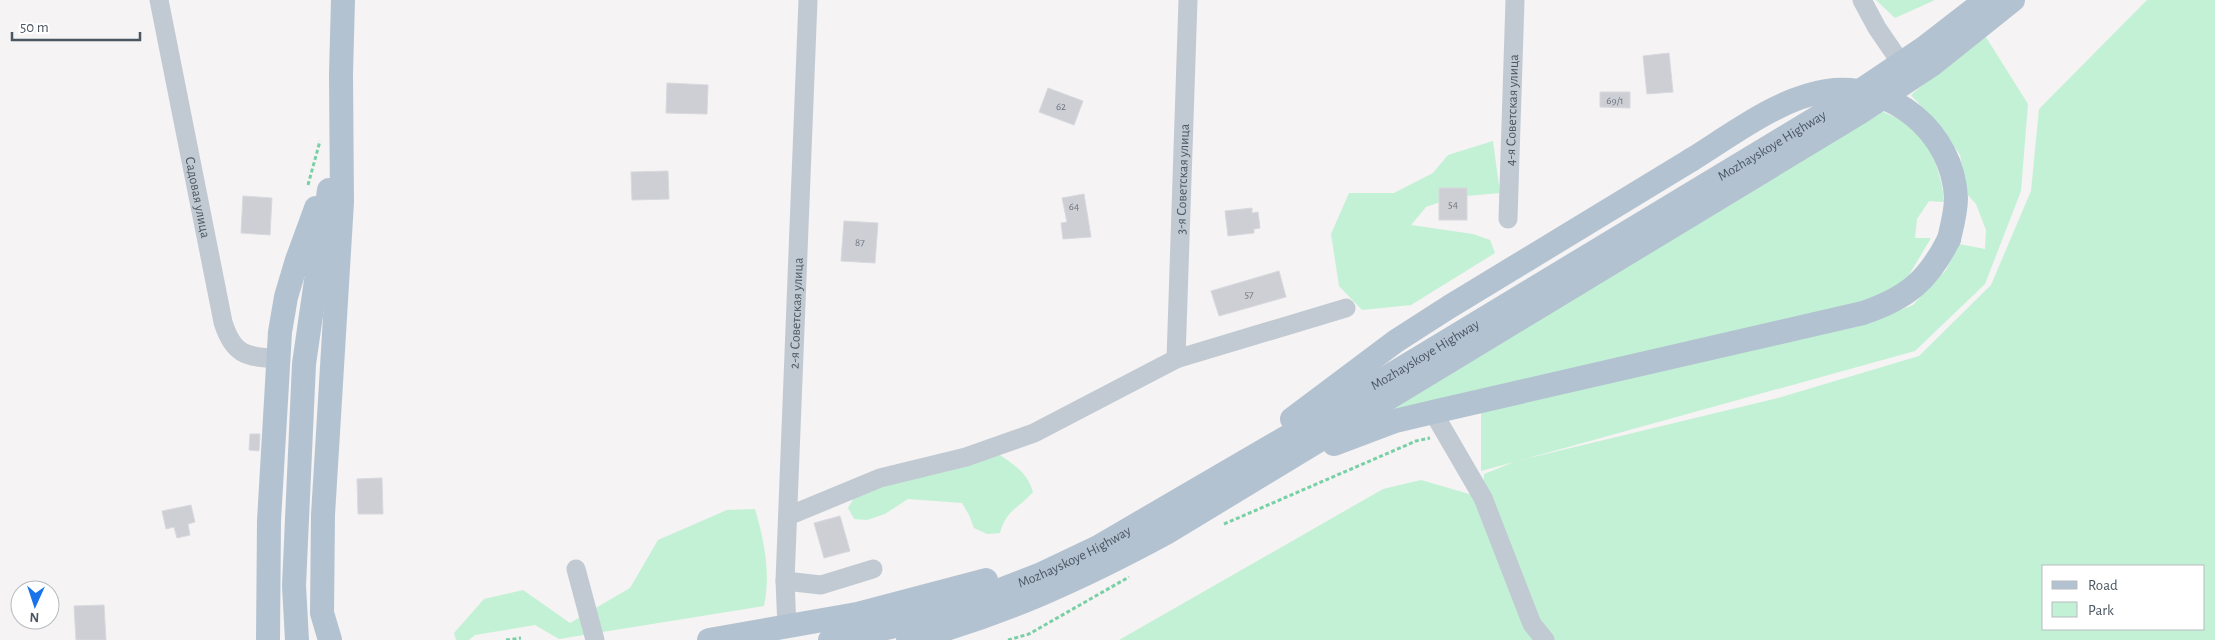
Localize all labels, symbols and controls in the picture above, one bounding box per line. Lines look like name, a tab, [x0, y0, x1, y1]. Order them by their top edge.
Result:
scale bar	[12, 10, 140, 42]
text: 50 m	[20, 20, 49, 35]
street label: 4-я Советская улица	[1504, 53, 1521, 166]
house number: 69/1	[1606, 95, 1624, 106]
house number: 62	[1056, 101, 1066, 112]
street label: Mozhayskoye Highway	[1715, 108, 1829, 184]
street label: 3-я Советская улица	[1174, 123, 1192, 235]
street label: Садовая улица	[182, 155, 212, 240]
house number: 54	[1448, 199, 1458, 210]
house number: 64	[1069, 201, 1079, 212]
house number: 87	[855, 237, 865, 248]
street label: 2-я Советская улица	[787, 257, 806, 369]
house number: 57	[1244, 289, 1254, 300]
street label: Mozhayskoye Highway	[1369, 317, 1482, 393]
street label: Mozhayskoye Highway	[1016, 524, 1133, 590]
legend	[2042, 565, 2205, 630]
text: Road	[2088, 578, 2118, 593]
north arrow	[10, 580, 60, 630]
text: Park	[2088, 603, 2114, 618]
text: N	[29, 610, 40, 624]

